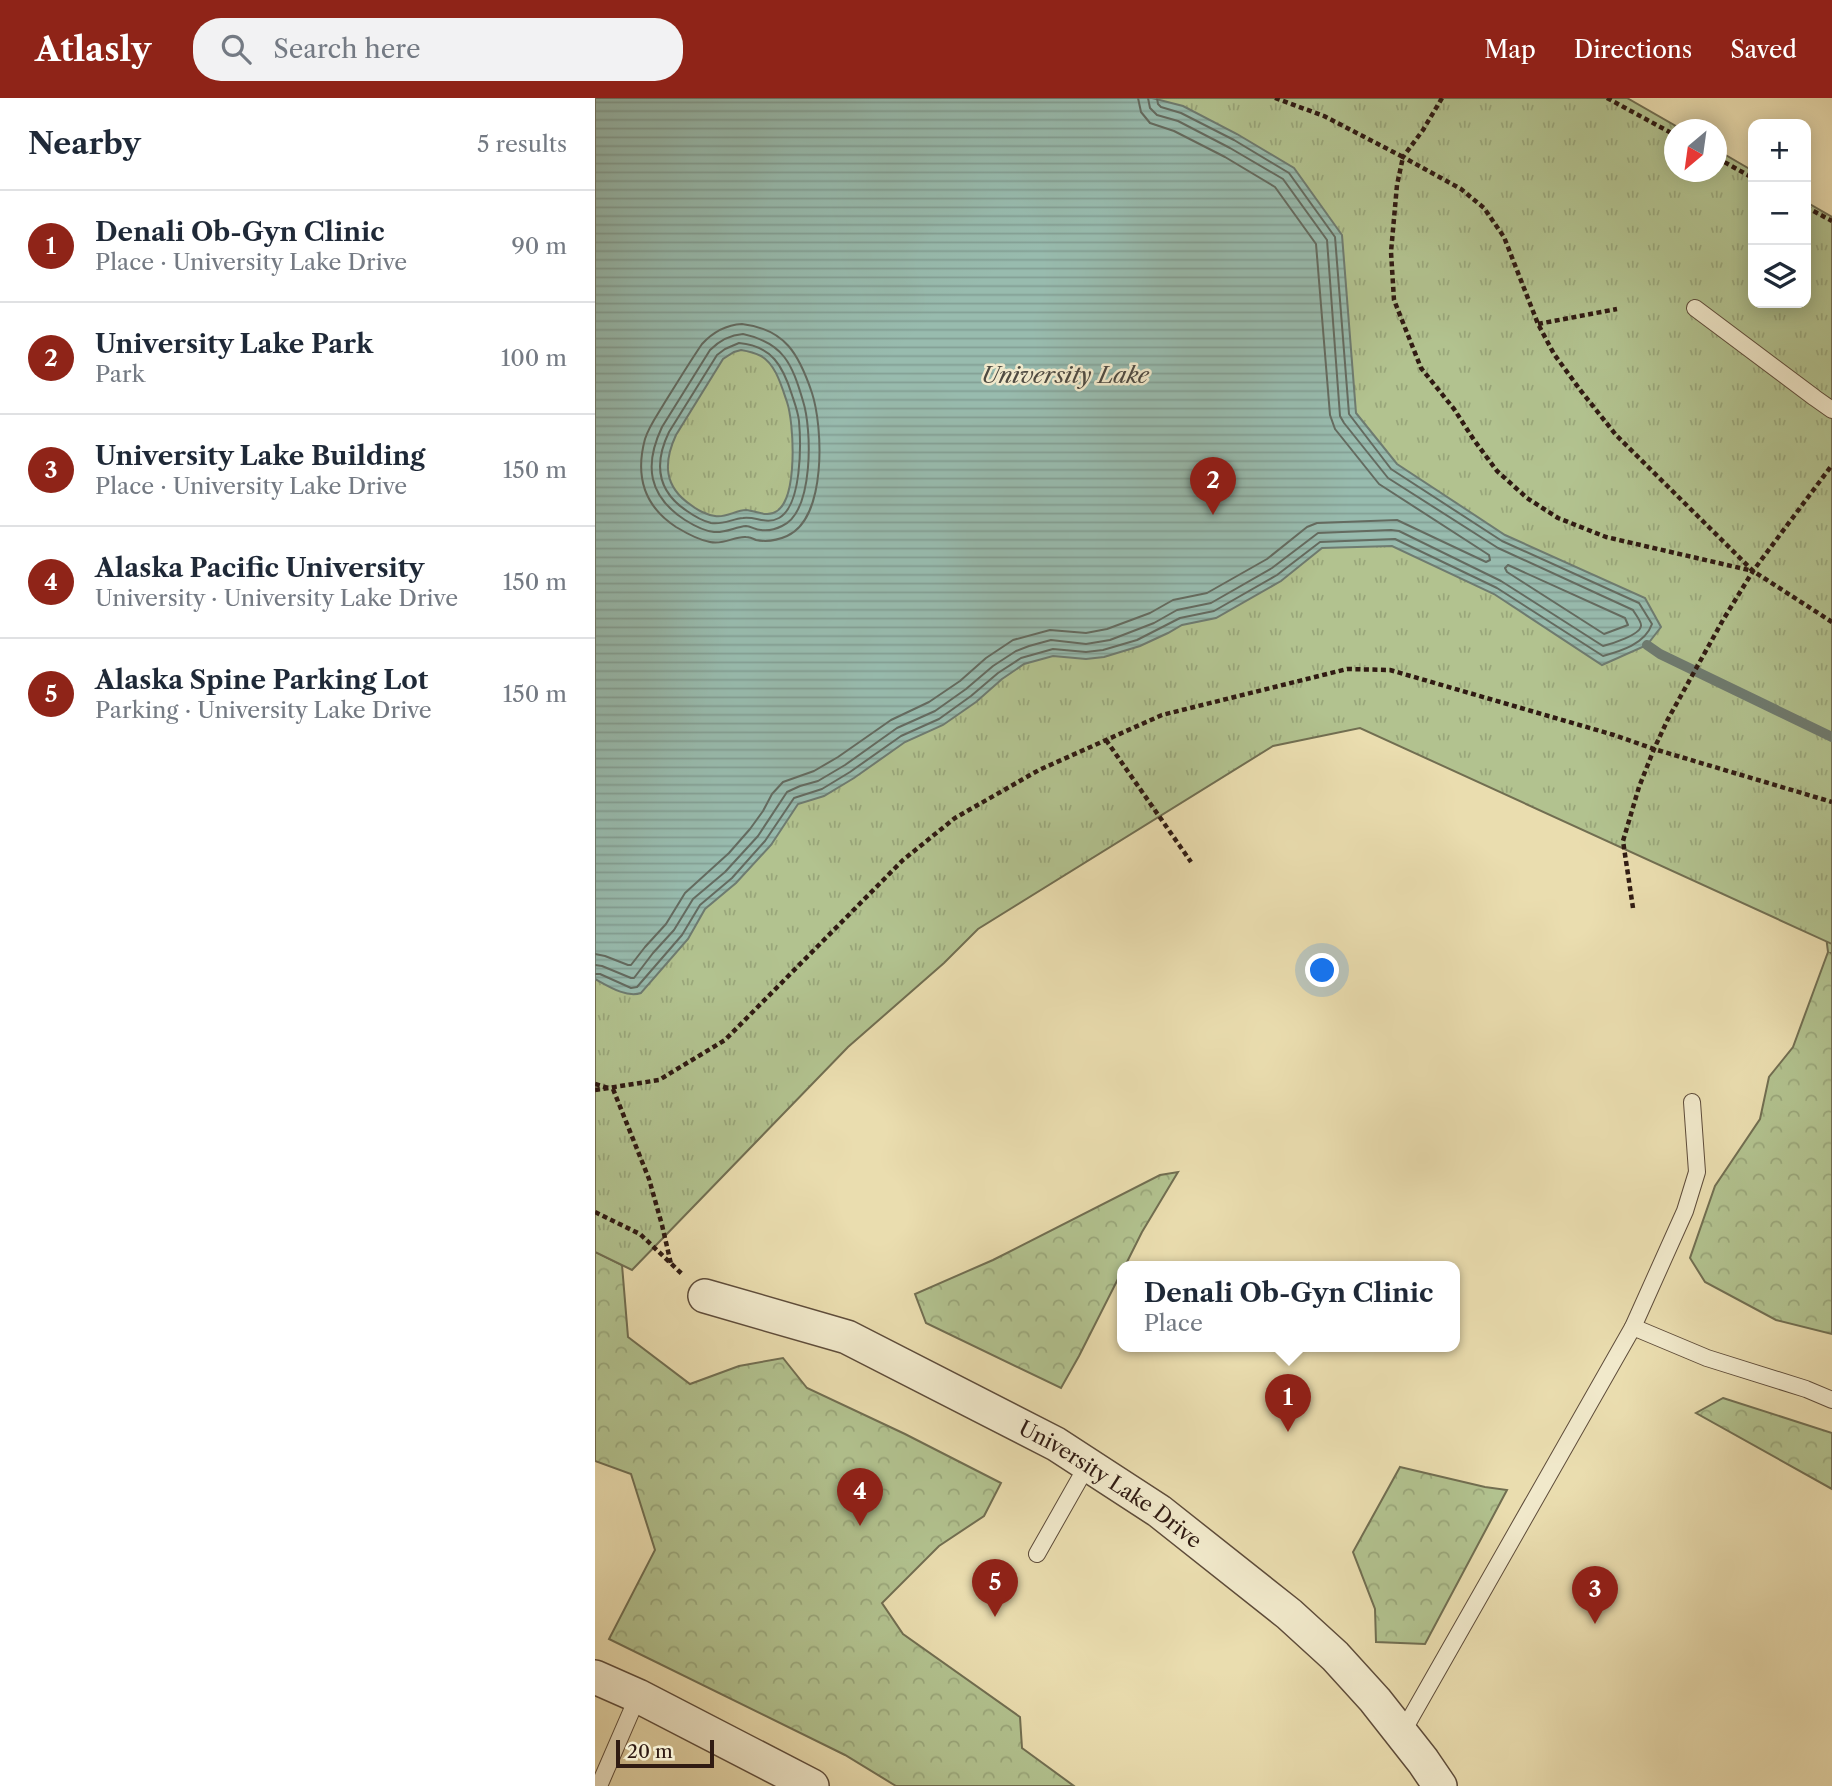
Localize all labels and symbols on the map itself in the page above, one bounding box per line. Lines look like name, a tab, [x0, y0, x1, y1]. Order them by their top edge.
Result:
north arrow	[1664, 119, 1727, 182]
water label: University Lake	[981, 361, 1150, 389]
pin: 2	[1190, 457, 1236, 515]
your location	[1305, 953, 1339, 987]
pin: 1	[1265, 1374, 1311, 1432]
street label: University Lake Drive	[1015, 1415, 1207, 1553]
pin: 4	[837, 1468, 883, 1526]
pin: 5	[972, 1559, 1018, 1617]
pin: 3	[1572, 1566, 1618, 1624]
scale bar	[616, 1737, 714, 1769]

